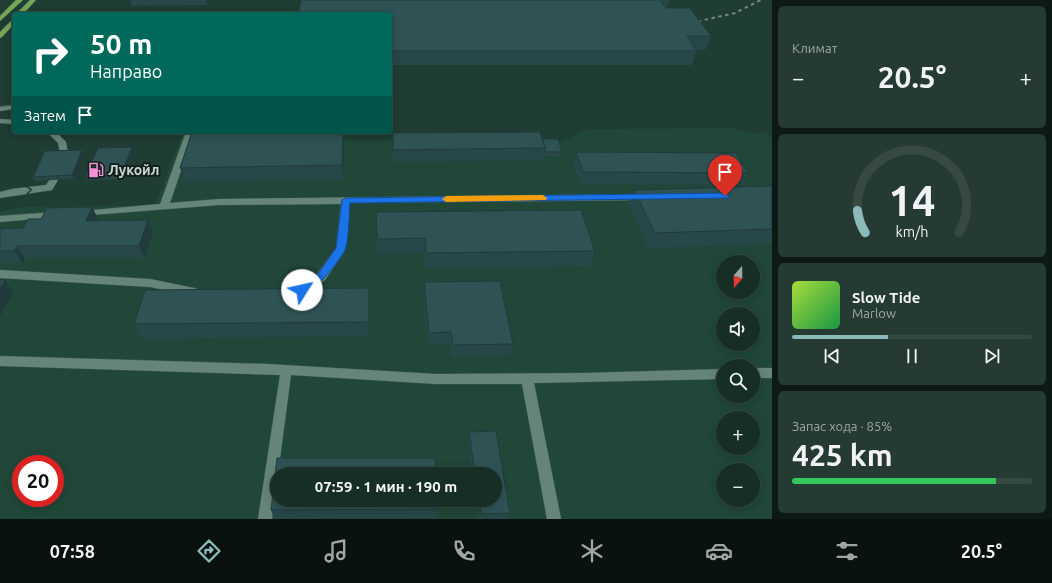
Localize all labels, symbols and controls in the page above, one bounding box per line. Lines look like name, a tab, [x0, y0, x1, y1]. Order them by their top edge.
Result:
icon: right	[24, 28, 76, 80]
text: 50 m	[90, 28, 152, 59]
text: Климат	[792, 41, 837, 55]
text: 20.5°	[878, 60, 946, 94]
text: Направо	[90, 61, 162, 81]
text: −	[792, 65, 804, 90]
text: +	[1020, 65, 1032, 90]
icon: arrive	[74, 104, 96, 126]
text: Затем	[24, 107, 66, 124]
pin	[708, 155, 742, 196]
fuel station icon: Лукойл	[87, 161, 105, 179]
icon: arrive	[714, 161, 736, 183]
place label: Лукойл	[108, 162, 159, 178]
text: 14	[889, 177, 935, 224]
one-way arrow	[26, 186, 32, 195]
text: km/h	[896, 224, 928, 240]
north arrow	[716, 255, 760, 299]
map controls	[716, 255, 760, 507]
position arrow	[281, 269, 323, 311]
text: Slow Tide	[852, 289, 920, 306]
text: Marlow	[852, 306, 896, 320]
button: sound	[716, 307, 760, 351]
icon: previous	[821, 345, 843, 367]
icon: pause	[901, 345, 923, 367]
icon: next	[981, 345, 1003, 367]
button: search	[716, 359, 760, 403]
button: +	[716, 411, 760, 455]
text: Запас хода · 85%	[792, 419, 892, 433]
text: 425 km	[792, 438, 893, 472]
speed limit sign: 20	[12, 455, 64, 507]
button: −	[716, 463, 760, 507]
text: 07:59 · 1 мин · 190 m	[315, 478, 457, 495]
icon: directions	[195, 537, 223, 565]
icon: music	[322, 537, 350, 565]
icon: phone	[450, 537, 478, 565]
icon: climate	[578, 537, 606, 565]
icon: car	[705, 537, 733, 565]
icon: filters	[833, 537, 861, 565]
text: 07:58	[50, 541, 95, 561]
text: 20.5°	[961, 541, 1002, 561]

